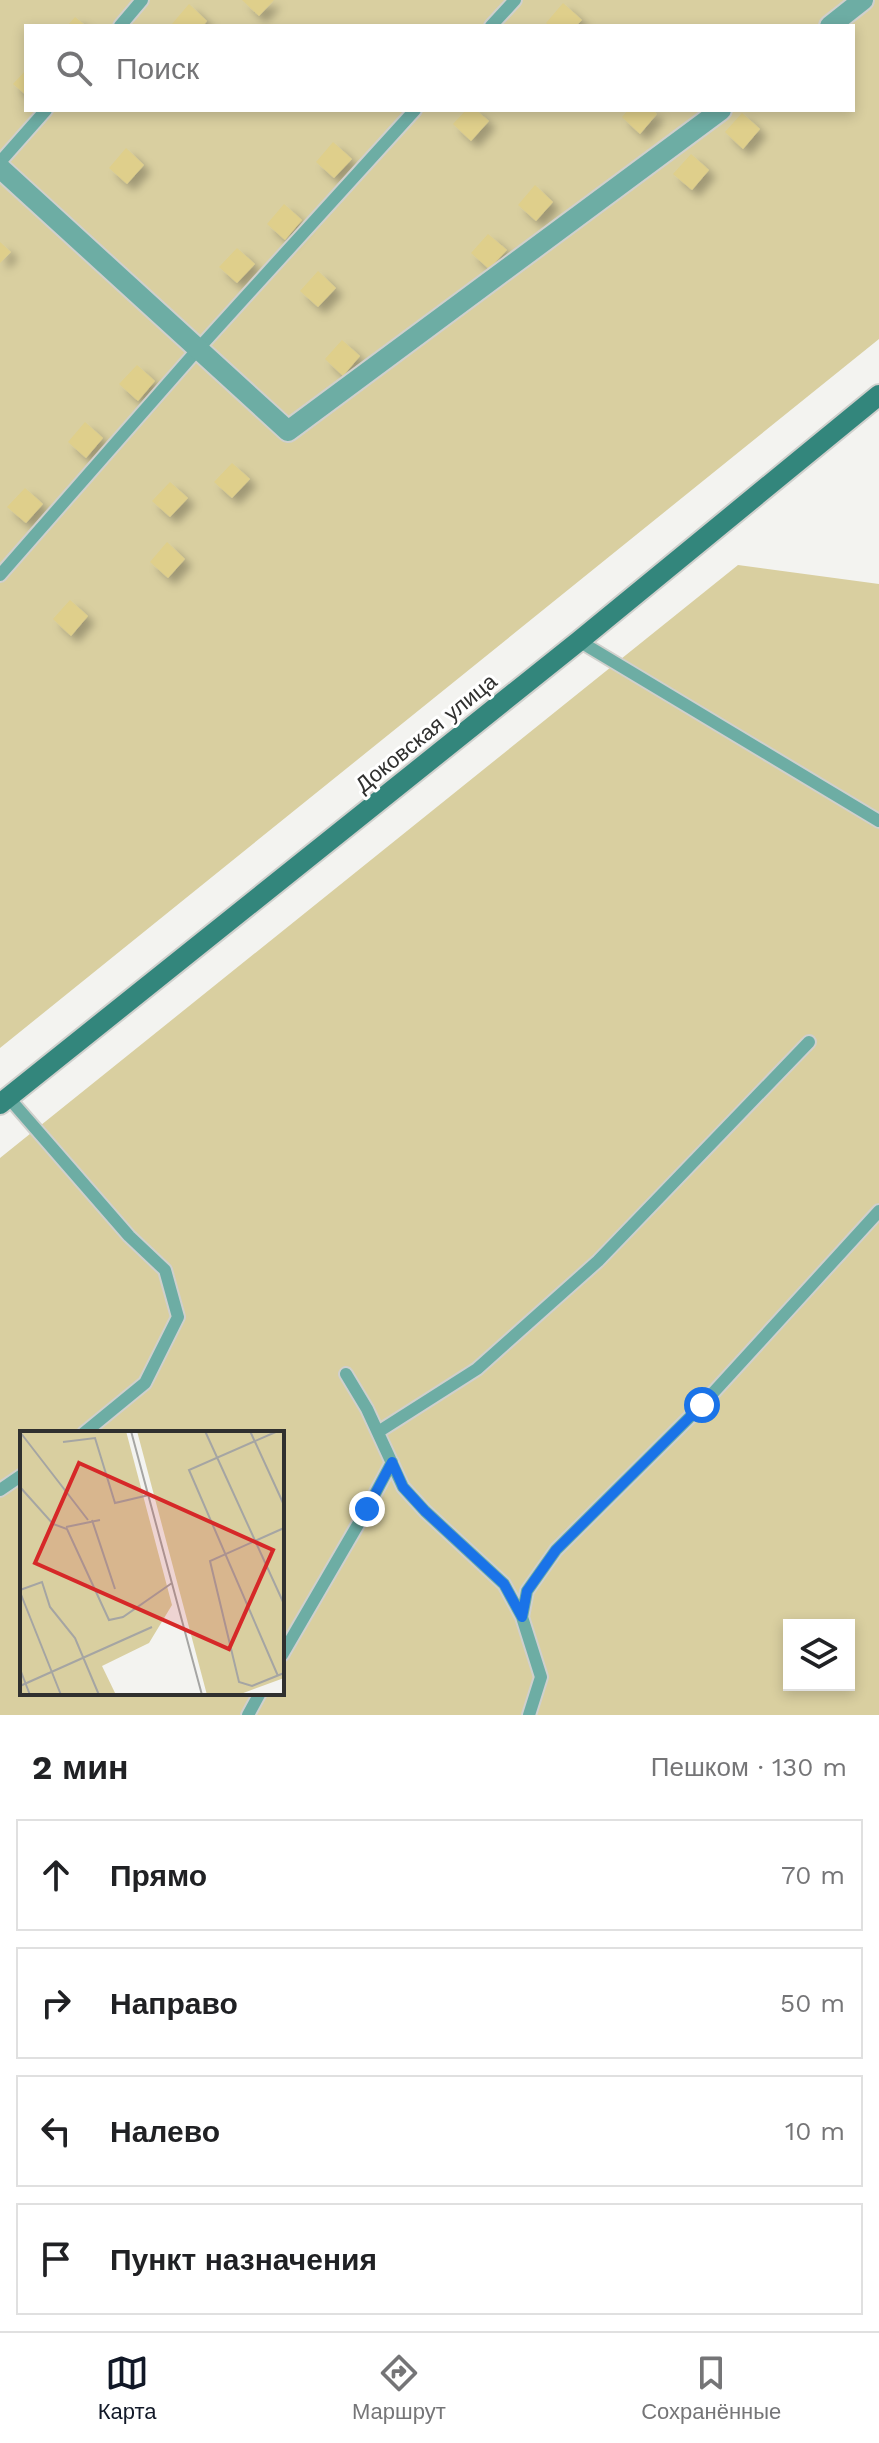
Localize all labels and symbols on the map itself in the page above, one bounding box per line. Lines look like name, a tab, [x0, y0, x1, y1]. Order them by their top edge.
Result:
street label: Доковская улица	[350, 668, 502, 798]
route start	[684, 1387, 720, 1423]
inset map	[20, 1431, 284, 1695]
route end	[349, 1491, 385, 1527]

